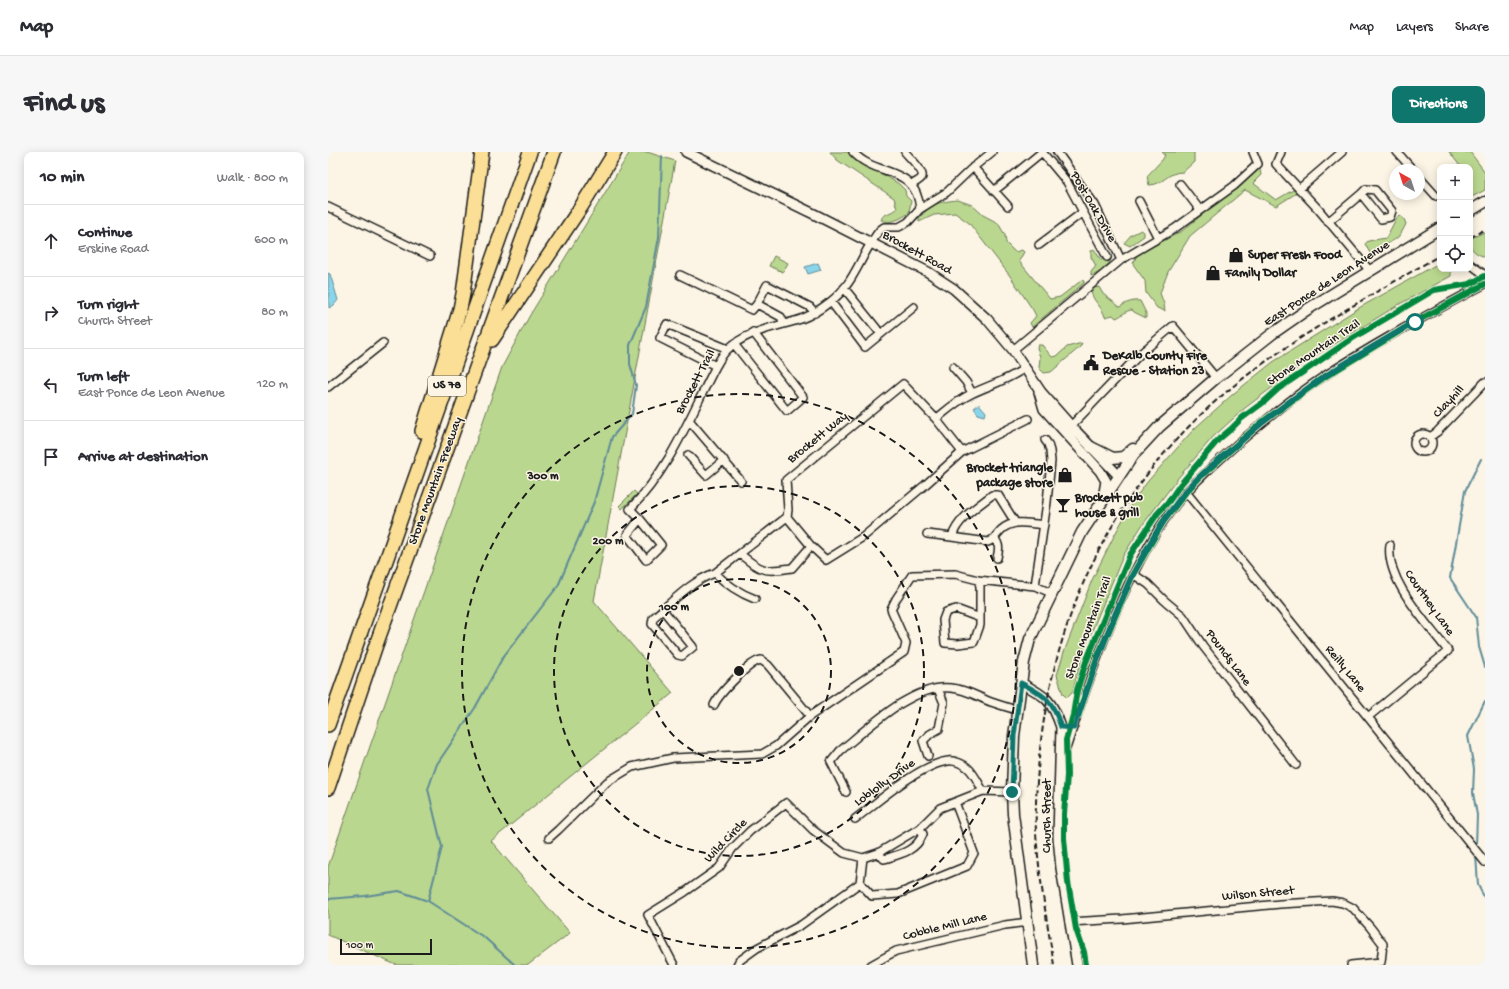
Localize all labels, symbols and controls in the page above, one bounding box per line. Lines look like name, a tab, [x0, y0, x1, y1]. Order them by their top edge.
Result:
text: Map	[20, 16, 53, 39]
text: Map	[1350, 19, 1374, 36]
text: Layers	[1396, 19, 1433, 36]
text: Share	[1455, 19, 1489, 36]
button: Directions	[1392, 86, 1485, 123]
text: Find us	[24, 88, 104, 121]
north arrow	[1389, 164, 1425, 200]
map controls	[1437, 164, 1473, 272]
button: +	[1437, 164, 1473, 200]
text: 10 min	[40, 168, 84, 188]
street label: Post Oak Drive	[1066, 168, 1119, 245]
text: Walk · 800 m	[217, 171, 288, 186]
button: −	[1437, 200, 1473, 236]
text: Continue	[78, 224, 132, 242]
street label: Brockett Road	[879, 227, 956, 279]
icon: ahead	[40, 230, 62, 252]
text: 600 m	[254, 233, 288, 248]
button: locate	[1437, 236, 1473, 272]
street label: East Ponce de Leon Avenue	[1261, 238, 1393, 330]
text: Erskine Road	[78, 242, 148, 257]
shop icon: Super Fresh Food	[1227, 246, 1245, 264]
place label: Super Fresh Food	[1248, 248, 1343, 264]
shop icon: Family Dollar	[1204, 264, 1222, 282]
place label: Family Dollar	[1224, 266, 1297, 281]
text: Turn right	[78, 296, 138, 314]
icon: right	[40, 302, 62, 324]
text: 80 m	[261, 305, 288, 320]
route start	[1406, 313, 1424, 331]
text: Church Street	[78, 314, 152, 329]
street label: Stone Mountain Trail	[1265, 316, 1364, 390]
street label: Brockett Trail	[672, 347, 719, 418]
place label: DeKalb County Fire Rescue - Station 23	[1102, 349, 1208, 379]
public building icon: DeKalb County Fire Rescue - Station 23	[1082, 354, 1100, 372]
text: Turn left	[78, 368, 129, 386]
icon: left	[40, 374, 62, 396]
road number: US 78	[428, 376, 466, 396]
text: 120 m	[257, 377, 288, 392]
street label: Clayhill	[1430, 383, 1468, 421]
text: East Ponce de Leon Avenue	[78, 386, 225, 401]
street label: Brockett Way	[784, 409, 852, 468]
street label: Stone Mountain Freeway	[406, 414, 466, 547]
icon: arrive	[40, 446, 62, 468]
text: Arrive at destination	[78, 448, 208, 466]
place label: Brocket triangle package store	[966, 461, 1054, 492]
shop icon: Brocket triangle package store	[1056, 466, 1074, 484]
text: 300 m	[526, 470, 559, 484]
place label: Brockett pub house & grill	[1074, 491, 1143, 521]
bar icon: Brockett pub house & grill	[1054, 496, 1072, 514]
text: 200 m	[593, 535, 624, 549]
street label: Courtney Lane	[1401, 567, 1457, 639]
street label: Stone Mountain Trail	[1062, 574, 1116, 682]
text: 100 m	[658, 601, 689, 615]
street label: Pounds Lane	[1201, 626, 1254, 689]
street label: Reilly Lane	[1321, 642, 1369, 696]
centre of rings	[732, 664, 746, 678]
street label: Loblolly Drive	[852, 756, 919, 810]
street label: Church Street	[1040, 777, 1055, 853]
route end	[1003, 783, 1021, 801]
street label: Wild Circle	[701, 815, 751, 866]
street label: Wilson Street	[1221, 883, 1296, 905]
street label: Cobble Mill Lane	[902, 909, 989, 945]
scale bar	[340, 937, 432, 956]
text: 100 m	[346, 940, 373, 952]

